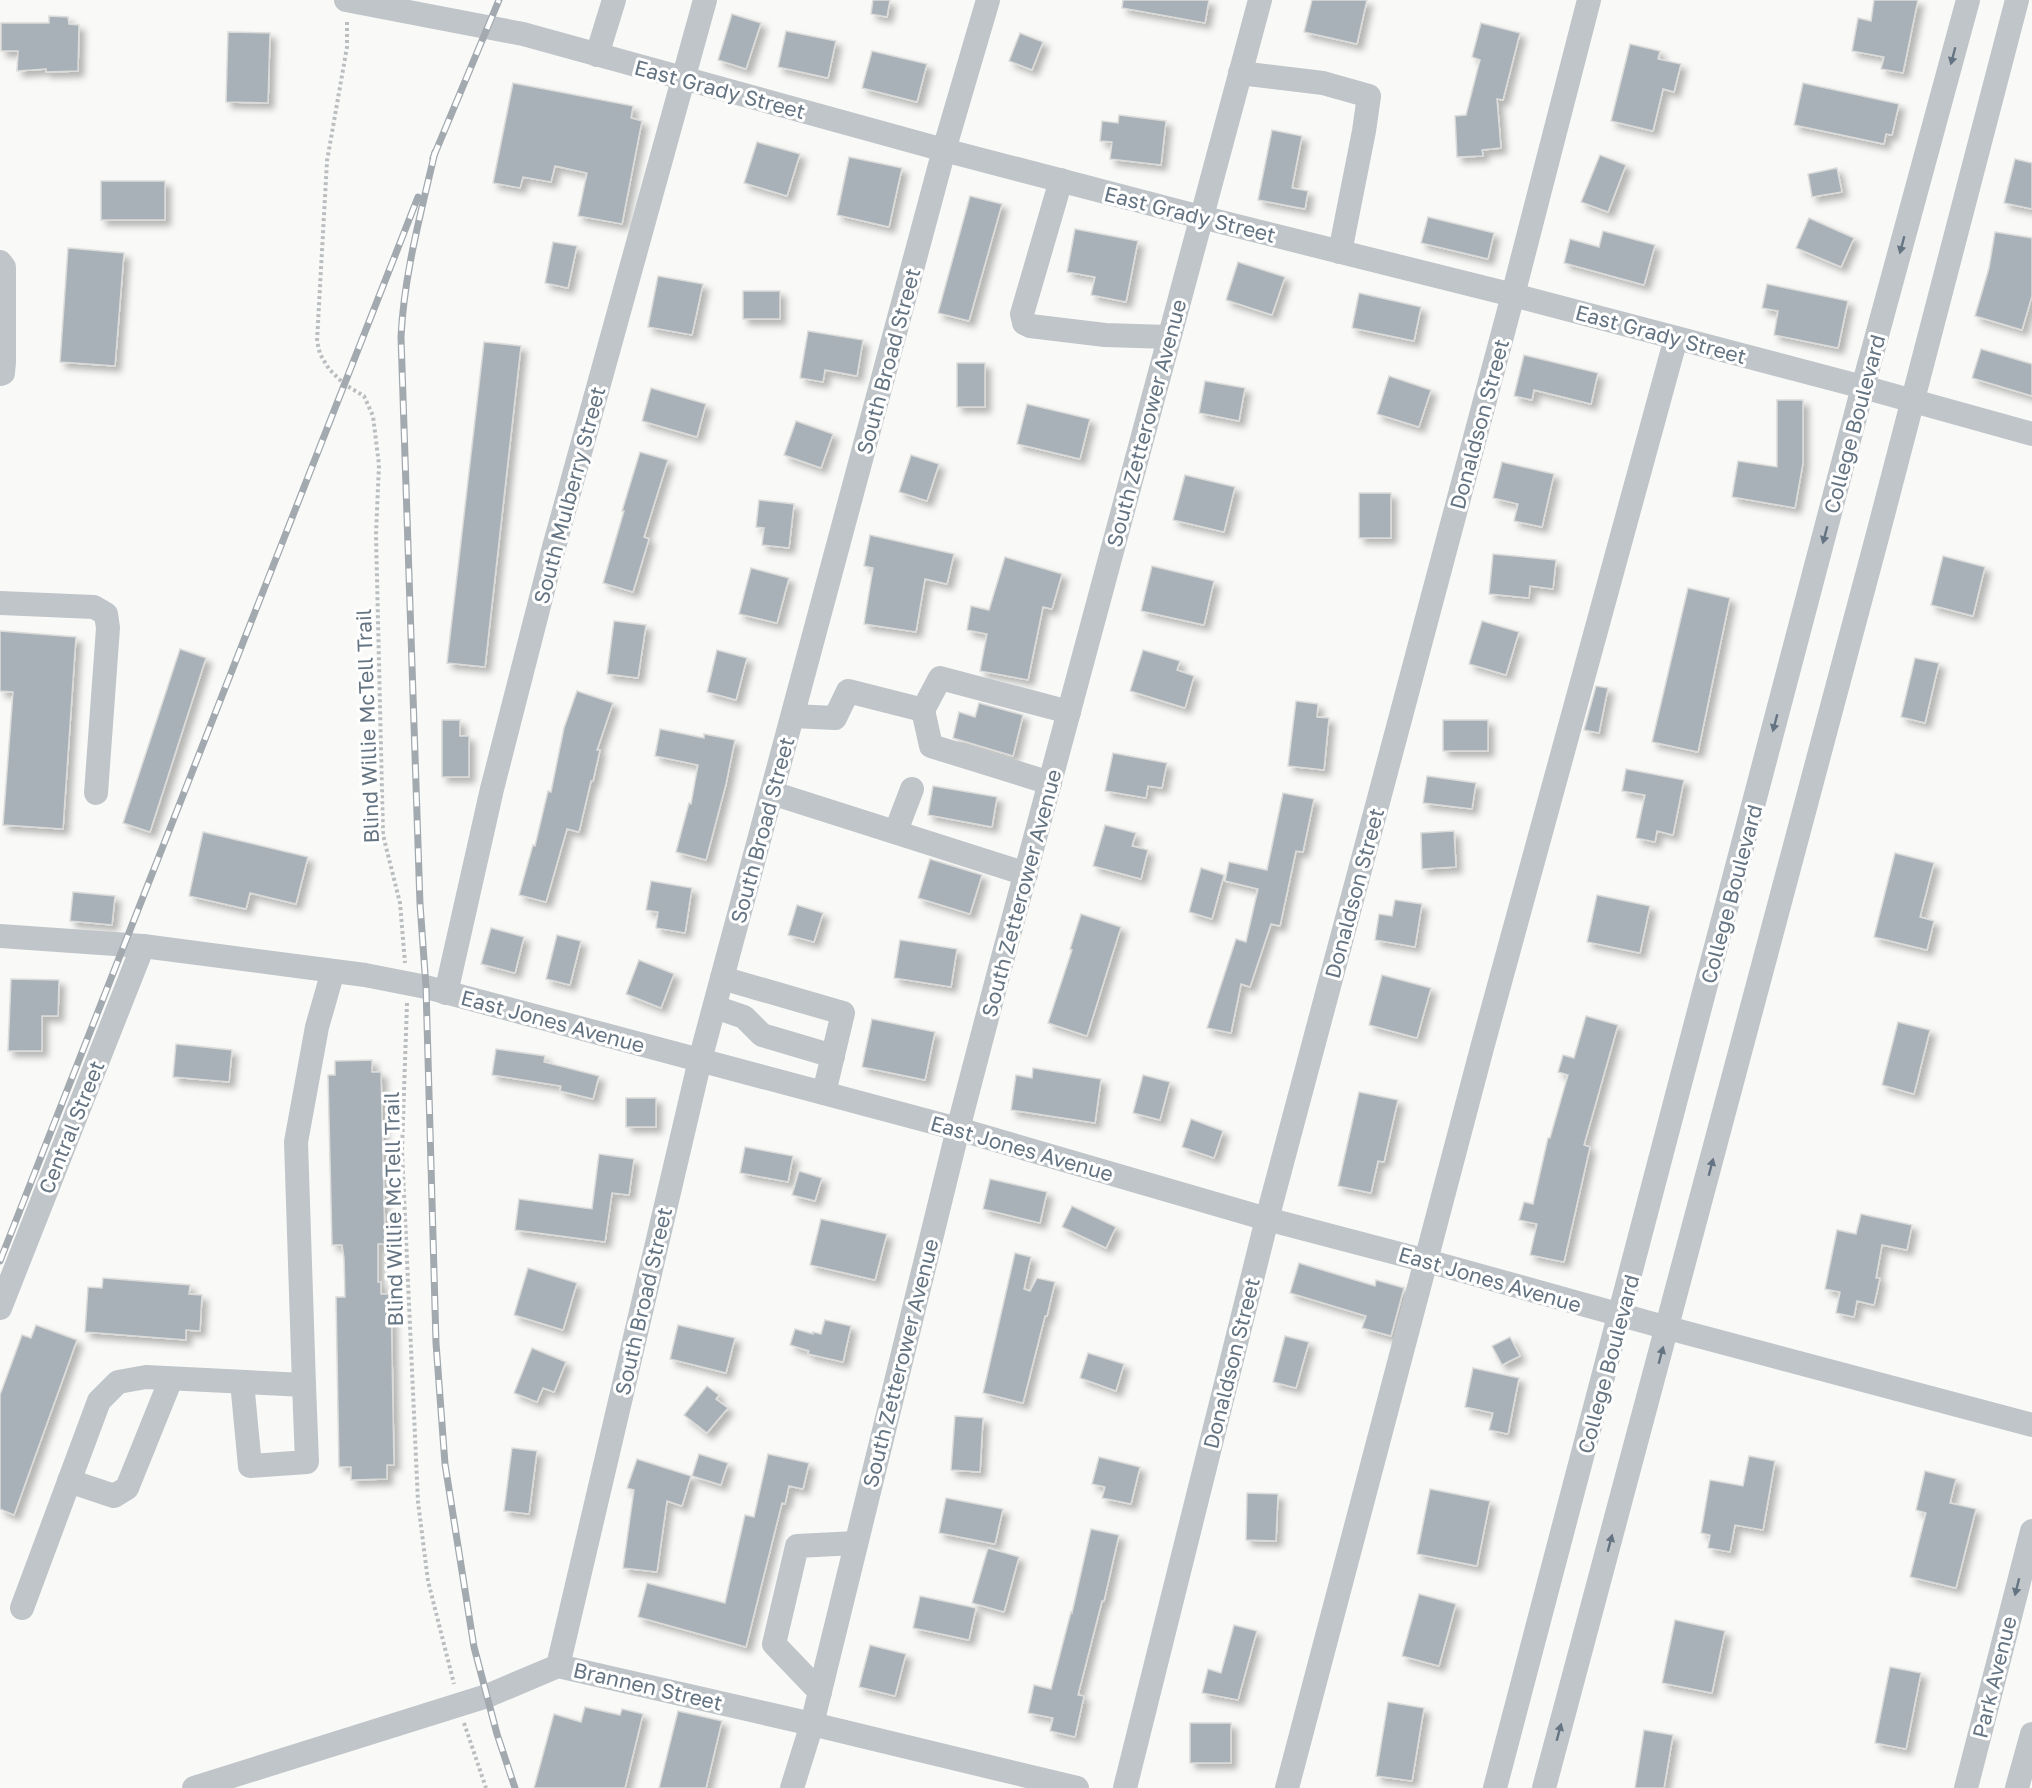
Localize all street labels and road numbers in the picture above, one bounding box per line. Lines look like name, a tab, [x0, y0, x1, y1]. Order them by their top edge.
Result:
street label: East Grady Street	[632, 54, 808, 124]
street label: East Grady Street	[1101, 180, 1279, 248]
street label: South Broad Street	[851, 265, 925, 457]
street label: South Zetterower Avenue	[1100, 296, 1192, 550]
street label: East Grady Street	[1573, 299, 1749, 369]
street label: College Boulevard	[1818, 332, 1890, 516]
street label: Donaldson Street	[1444, 336, 1514, 512]
street label: South Mulberry Street	[527, 383, 611, 607]
street label: Blind Willie McTell Trail	[350, 608, 384, 844]
street label: South Broad Street	[725, 734, 799, 926]
street label: South Zetterower Avenue	[975, 766, 1067, 1020]
street label: College Boulevard	[1695, 802, 1767, 986]
street label: Donaldson Street	[1319, 805, 1389, 981]
street label: East Jones Avenue	[458, 984, 648, 1058]
street label: Central Street	[32, 1057, 110, 1197]
street label: Blind Willie McTell Trail	[378, 1091, 408, 1327]
street label: East Jones Avenue	[928, 1109, 1116, 1187]
street label: South Broad Street	[609, 1204, 677, 1398]
street label: South Zetterower Avenue	[856, 1236, 944, 1490]
street label: East Jones Avenue	[1396, 1240, 1584, 1318]
street label: College Boulevard	[1572, 1272, 1644, 1456]
street label: Donaldson Street	[1197, 1275, 1265, 1451]
street label: Park Avenue	[1966, 1613, 2022, 1741]
street label: Brannen Street	[571, 1656, 725, 1716]

